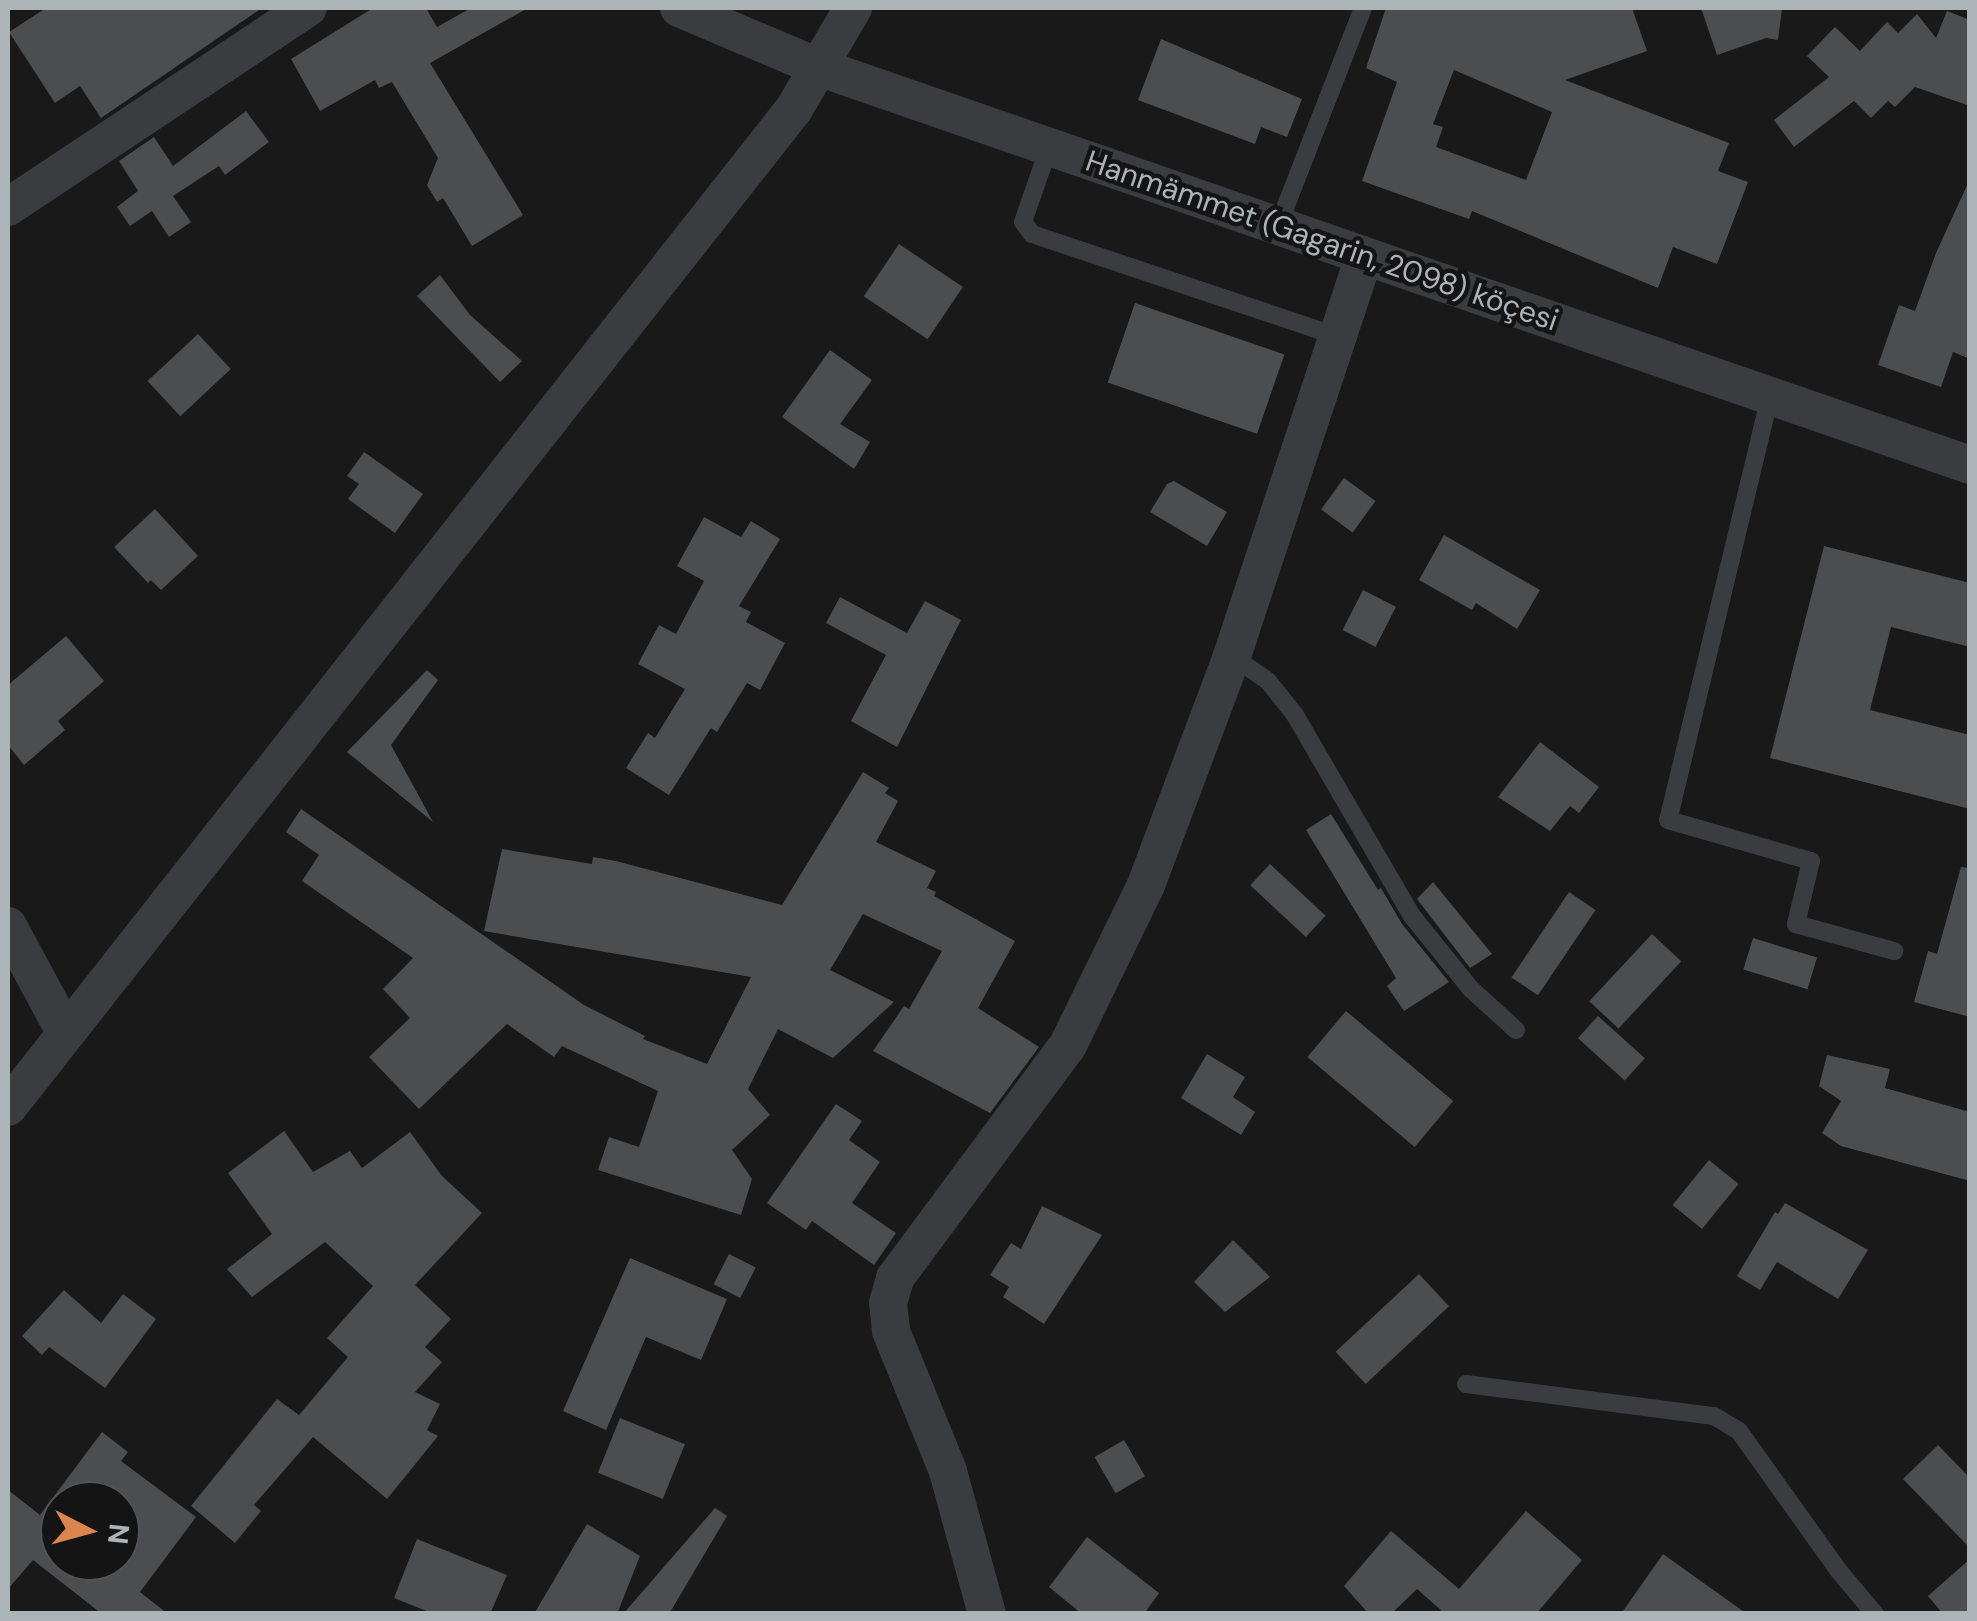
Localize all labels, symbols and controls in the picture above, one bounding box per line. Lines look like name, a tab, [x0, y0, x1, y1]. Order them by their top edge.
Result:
street label: Hanmämmet (Gagarin, 2098) köçesi	[1081, 143, 1563, 339]
north arrow	[40, 1481, 140, 1581]
text: N	[99, 1522, 138, 1546]

